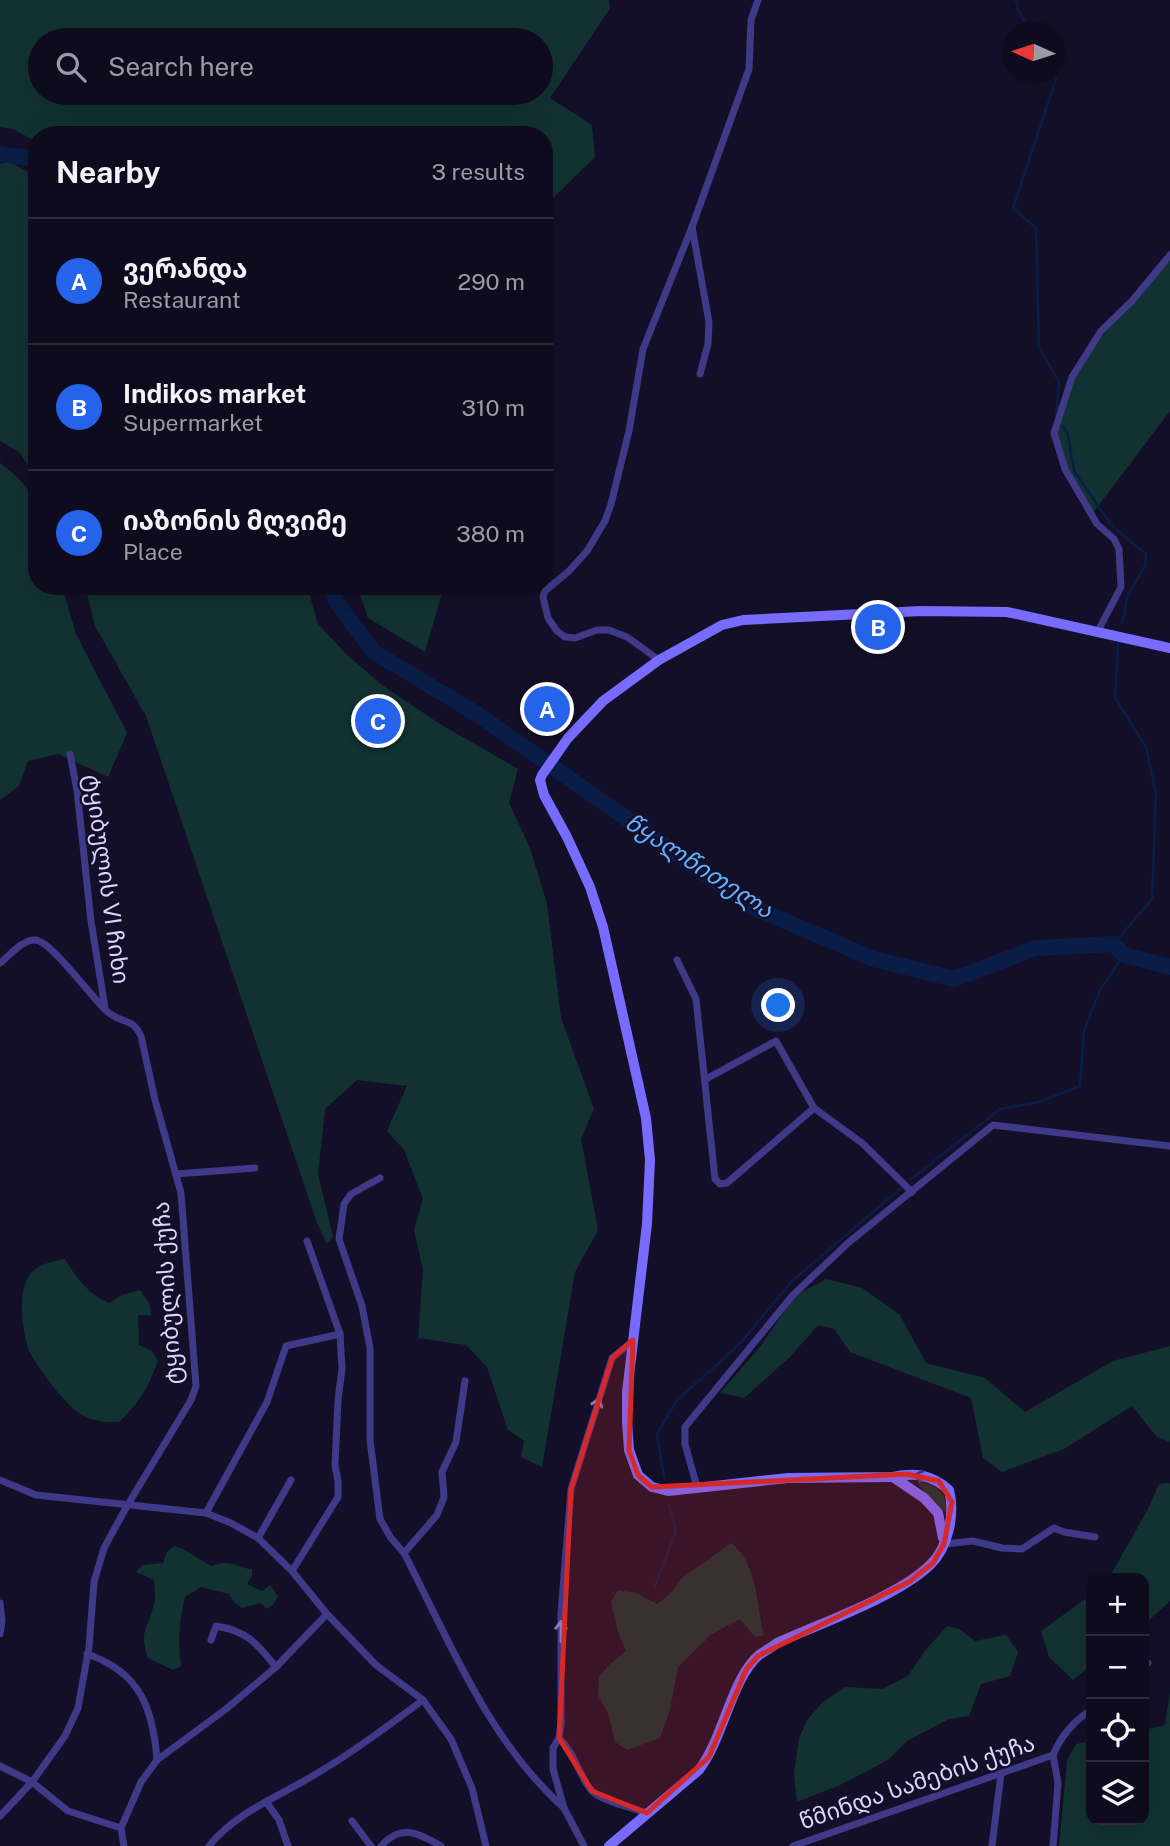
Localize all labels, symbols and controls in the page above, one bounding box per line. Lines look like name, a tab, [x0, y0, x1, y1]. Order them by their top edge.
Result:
north arrow	[1002, 21, 1065, 84]
search box	[28, 28, 553, 105]
icon: search	[52, 48, 90, 86]
text: Search here	[108, 51, 254, 82]
text: Nearby	[56, 154, 160, 190]
text: 3 results	[431, 158, 525, 185]
text: ვერანდა	[123, 253, 247, 284]
text: A	[71, 268, 87, 295]
text: 290 m	[458, 268, 525, 295]
text: Restaurant	[123, 286, 241, 313]
text: Indikos market	[123, 378, 306, 409]
text: B	[71, 394, 87, 421]
text: 310 m	[462, 394, 525, 421]
text: Supermarket	[123, 409, 263, 436]
text: იაზონის მღვიმე	[123, 505, 347, 536]
text: C	[71, 520, 87, 547]
text: 380 m	[456, 520, 525, 547]
text: Place	[123, 538, 183, 565]
pin: B	[855, 601, 901, 653]
pin: A	[524, 683, 570, 735]
pin: C	[355, 695, 401, 747]
street label: ტყიბულის VI ჩიხი	[78, 772, 136, 986]
water label: წყალწითელა	[620, 807, 779, 925]
your location	[761, 988, 795, 1022]
street label: ტყიბულის ქუჩა	[147, 1200, 187, 1386]
one-way arrow	[591, 1398, 603, 1420]
one-way arrow	[914, 1470, 936, 1483]
map controls	[1086, 1573, 1149, 1825]
button: +	[1086, 1573, 1149, 1636]
one-way arrow	[554, 1620, 568, 1643]
button: −	[1086, 1636, 1149, 1699]
button: locate	[1086, 1699, 1149, 1762]
street label: წმინდა სამების ქუჩა	[796, 1729, 1038, 1835]
button: layers	[1086, 1762, 1149, 1825]

